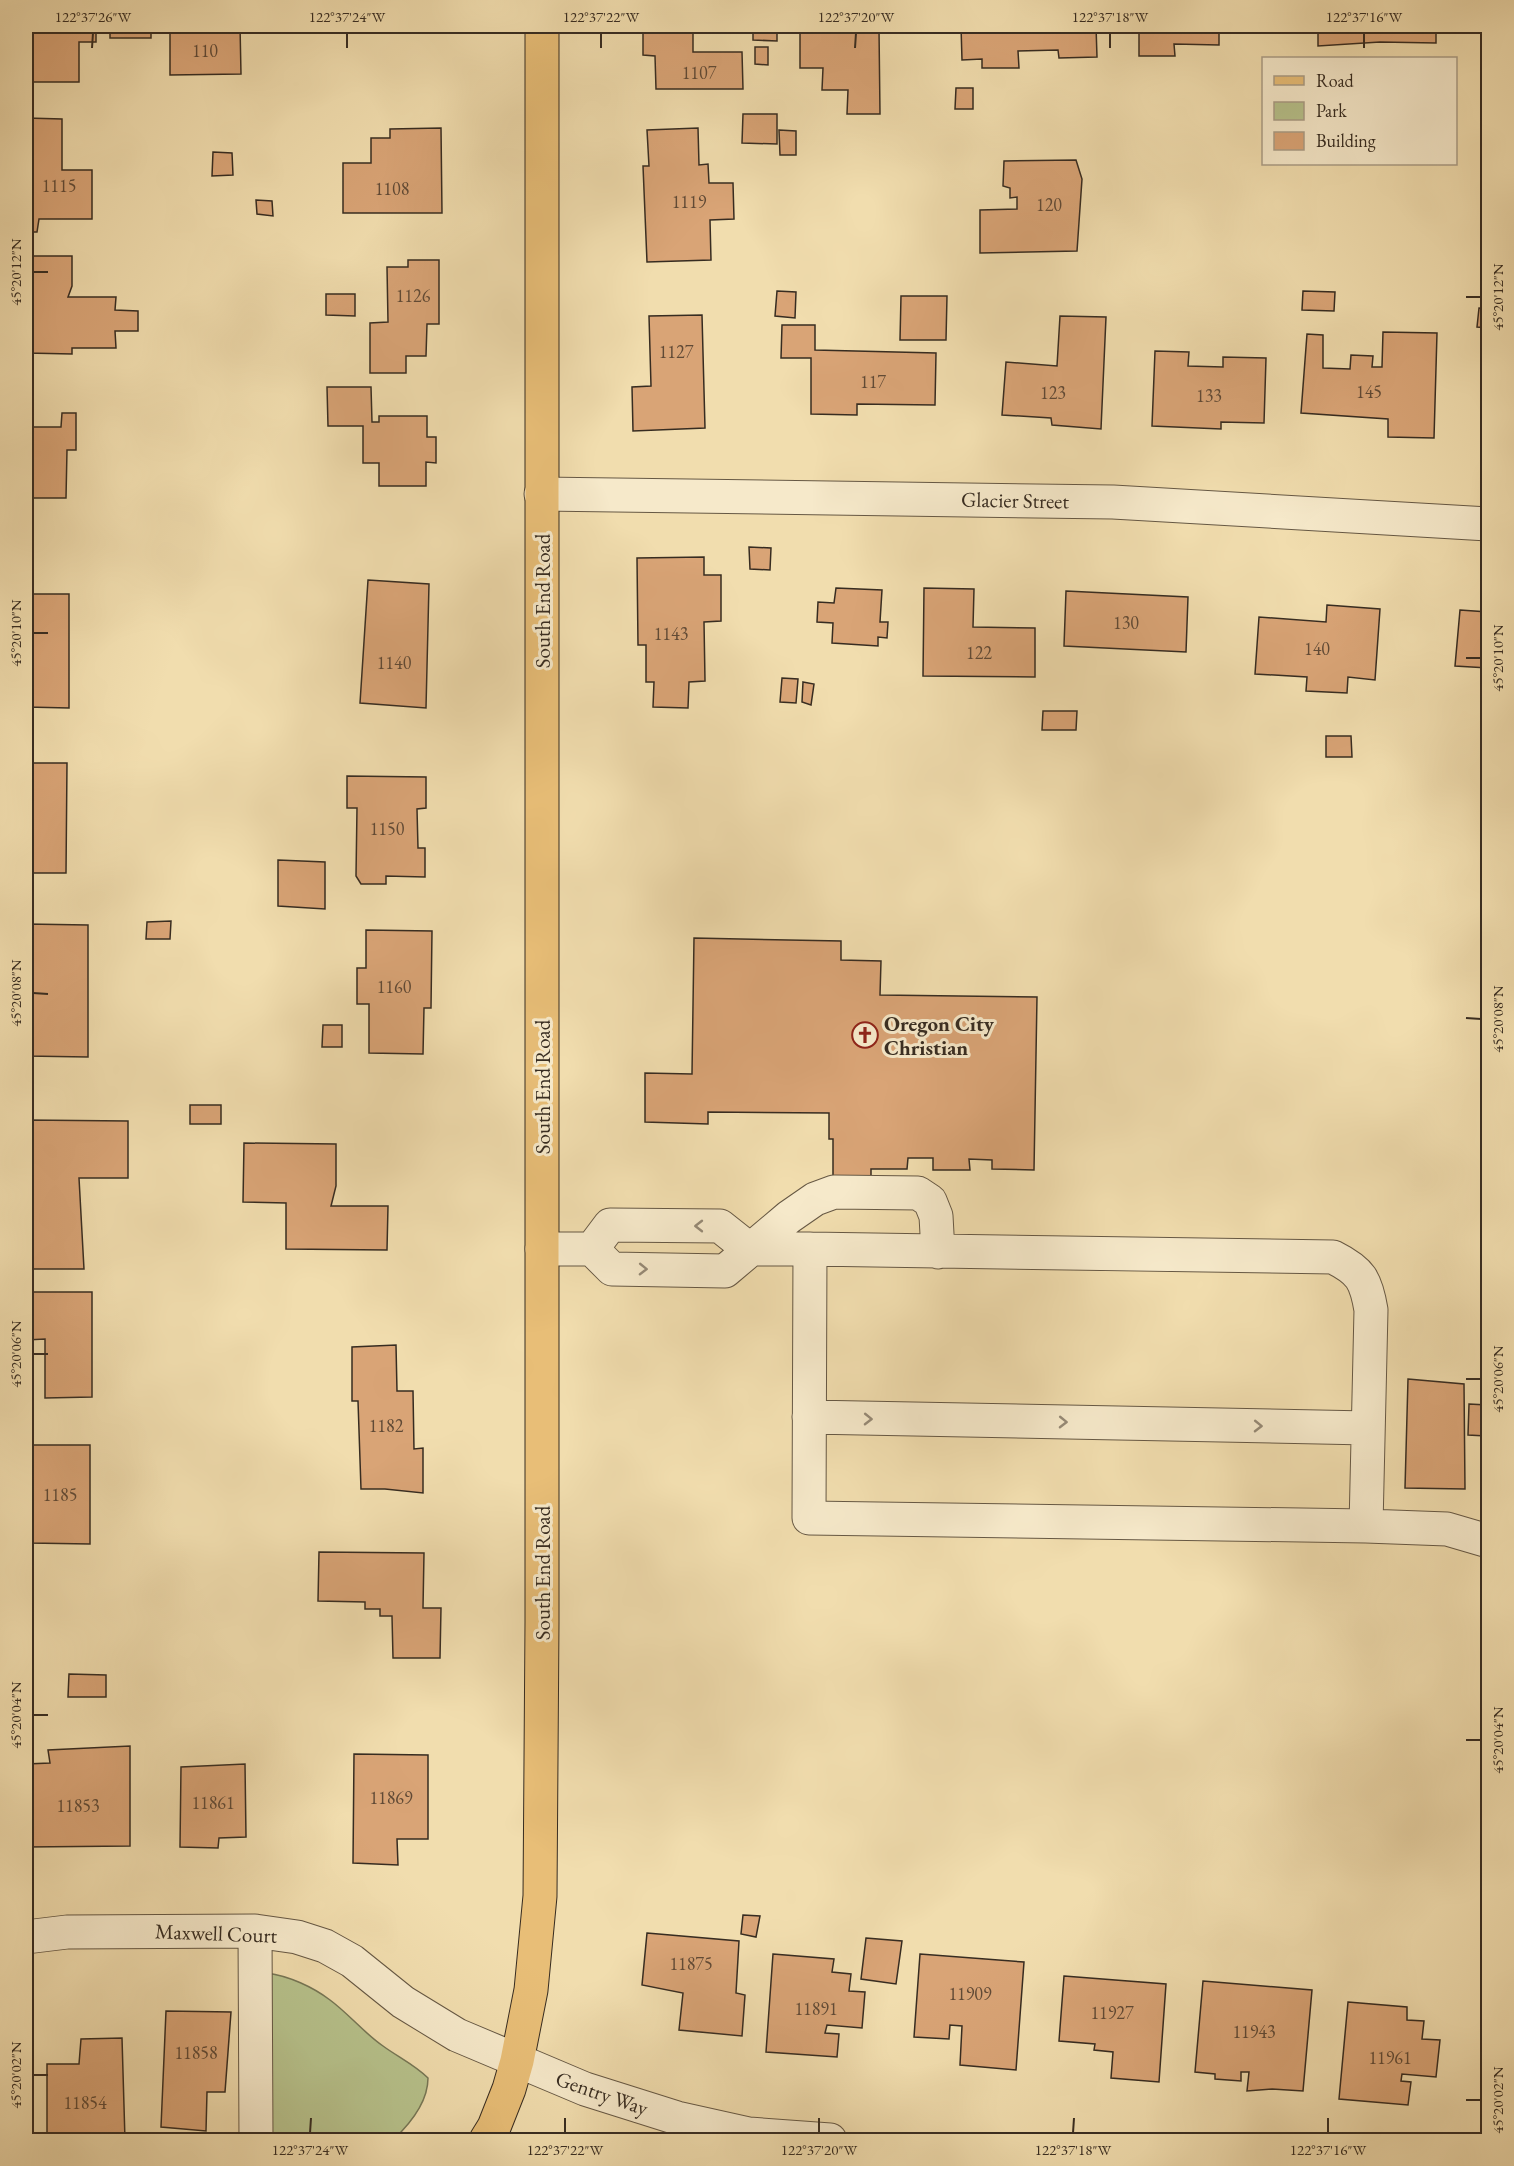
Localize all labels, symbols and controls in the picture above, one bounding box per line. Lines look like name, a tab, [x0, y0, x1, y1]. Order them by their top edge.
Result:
text: 122°37'26"W	[55, 7, 131, 26]
text: 122°37'24"W	[309, 7, 385, 26]
text: 122°37'22"W	[563, 7, 639, 26]
text: 122°37'20"W	[818, 7, 894, 26]
text: 122°37'18"W	[1072, 7, 1148, 26]
text: 122°37'16"W	[1326, 7, 1402, 26]
house number: 110	[192, 39, 218, 62]
legend	[1262, 57, 1457, 165]
house number: 1107	[682, 61, 717, 84]
text: Road	[1316, 69, 1355, 92]
text: Park	[1316, 99, 1347, 122]
text: Building	[1316, 129, 1376, 152]
house number: 1115	[42, 174, 76, 197]
house number: 1108	[375, 177, 409, 200]
house number: 1119	[672, 190, 707, 213]
house number: 120	[1036, 193, 1062, 216]
text: 45°20'12"N	[6, 238, 25, 306]
text: 45°20'12"N	[1488, 263, 1507, 331]
house number: 1126	[396, 284, 431, 307]
house number: 1127	[659, 340, 694, 363]
house number: 117	[860, 370, 886, 393]
house number: 145	[1356, 380, 1382, 403]
house number: 123	[1040, 381, 1066, 404]
house number: 133	[1196, 384, 1222, 407]
street label: Glacier Street	[961, 486, 1070, 514]
street label: South End Road	[529, 533, 556, 668]
text: 45°20'10"N	[6, 599, 25, 667]
house number: 130	[1113, 611, 1139, 634]
house number: 1143	[654, 622, 688, 645]
text: 45°20'10"N	[1488, 624, 1507, 692]
house number: 140	[1304, 637, 1330, 660]
house number: 122	[966, 641, 992, 664]
house number: 1140	[377, 651, 412, 674]
house number: 1150	[370, 817, 405, 840]
text: 45°20'08"N	[6, 959, 25, 1027]
house number: 1160	[377, 975, 412, 998]
text: 45°20'08"N	[1488, 985, 1507, 1053]
place label: Oregon City Christian	[884, 1010, 995, 1061]
street label: South End Road	[529, 1019, 556, 1154]
church icon: Oregon City Christian	[850, 1020, 880, 1050]
one-way arrow	[694, 1220, 703, 1232]
one-way arrow	[638, 1263, 647, 1275]
text: 45°20'06"N	[6, 1320, 25, 1388]
text: 45°20'06"N	[1488, 1345, 1507, 1413]
one-way arrow	[863, 1412, 872, 1425]
house number: 1182	[369, 1414, 404, 1437]
one-way arrow	[1058, 1416, 1067, 1428]
one-way arrow	[1253, 1420, 1262, 1432]
house number: 1185	[43, 1483, 77, 1506]
street label: South End Road	[529, 1505, 556, 1640]
text: 45°20'04"N	[6, 1681, 25, 1749]
text: 45°20'04"N	[1488, 1706, 1507, 1774]
house number: 11869	[369, 1786, 413, 1809]
house number: 11861	[191, 1791, 235, 1814]
house number: 11853	[56, 1794, 100, 1817]
street label: Maxwell Court	[154, 1917, 278, 1949]
house number: 11875	[669, 1952, 713, 1975]
house number: 11909	[948, 1982, 992, 2005]
house number: 11891	[794, 1997, 838, 2020]
house number: 11927	[1090, 2001, 1134, 2024]
house number: 11943	[1232, 2020, 1276, 2043]
text: 45°20'02"N	[6, 2041, 25, 2109]
house number: 11858	[174, 2041, 218, 2064]
house number: 11961	[1368, 2046, 1412, 2069]
street label: Gentry Way	[552, 2065, 653, 2122]
text: 45°20'02"N	[1488, 2066, 1507, 2134]
house number: 11854	[63, 2091, 107, 2114]
text: 122°37'24"W	[272, 2140, 348, 2159]
text: 122°37'22"W	[527, 2140, 603, 2159]
text: 122°37'20"W	[781, 2140, 857, 2159]
text: 122°37'18"W	[1035, 2140, 1111, 2159]
text: 122°37'16"W	[1290, 2140, 1366, 2159]

